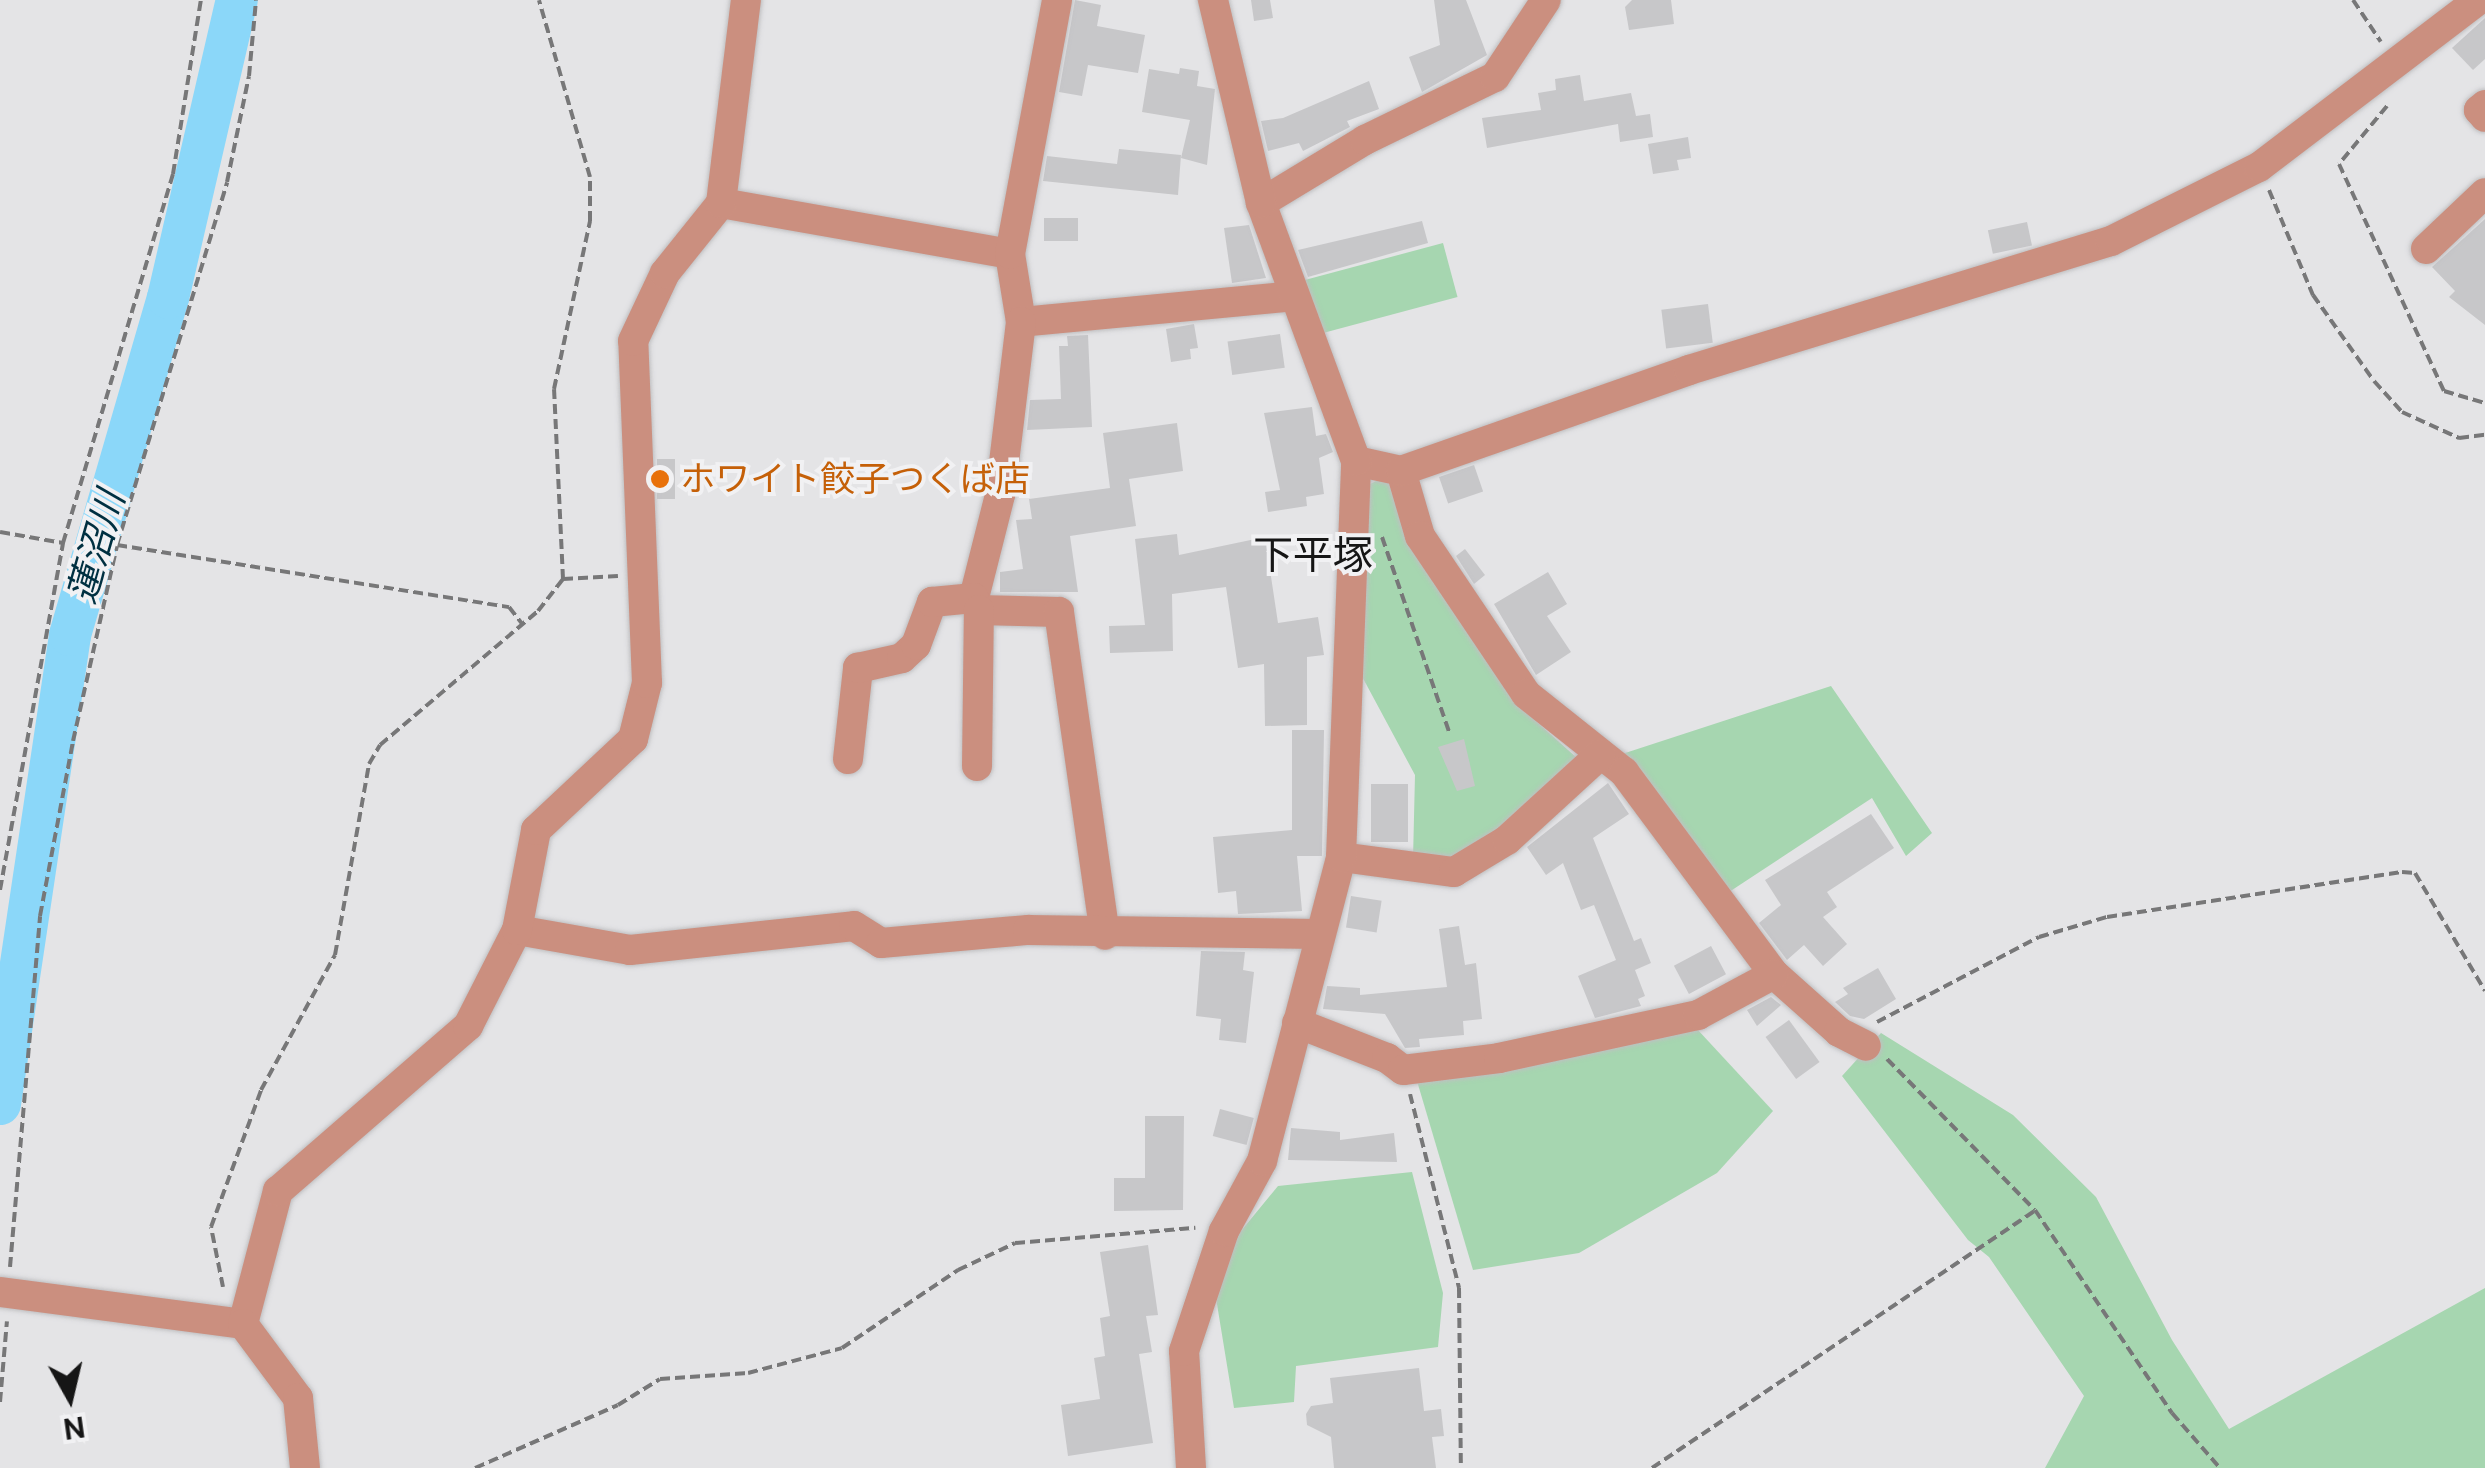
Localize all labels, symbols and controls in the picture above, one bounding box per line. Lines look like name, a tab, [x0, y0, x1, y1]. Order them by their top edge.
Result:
place label: ホワイト餃子つくば店	[680, 458, 1030, 500]
marker: ホワイト餃子つくば店	[649, 468, 671, 490]
water label: 蓮沼川	[58, 486, 134, 608]
district label: 下平塚	[1253, 531, 1373, 579]
north arrow	[20, 1348, 120, 1448]
text: N	[61, 1410, 87, 1446]

